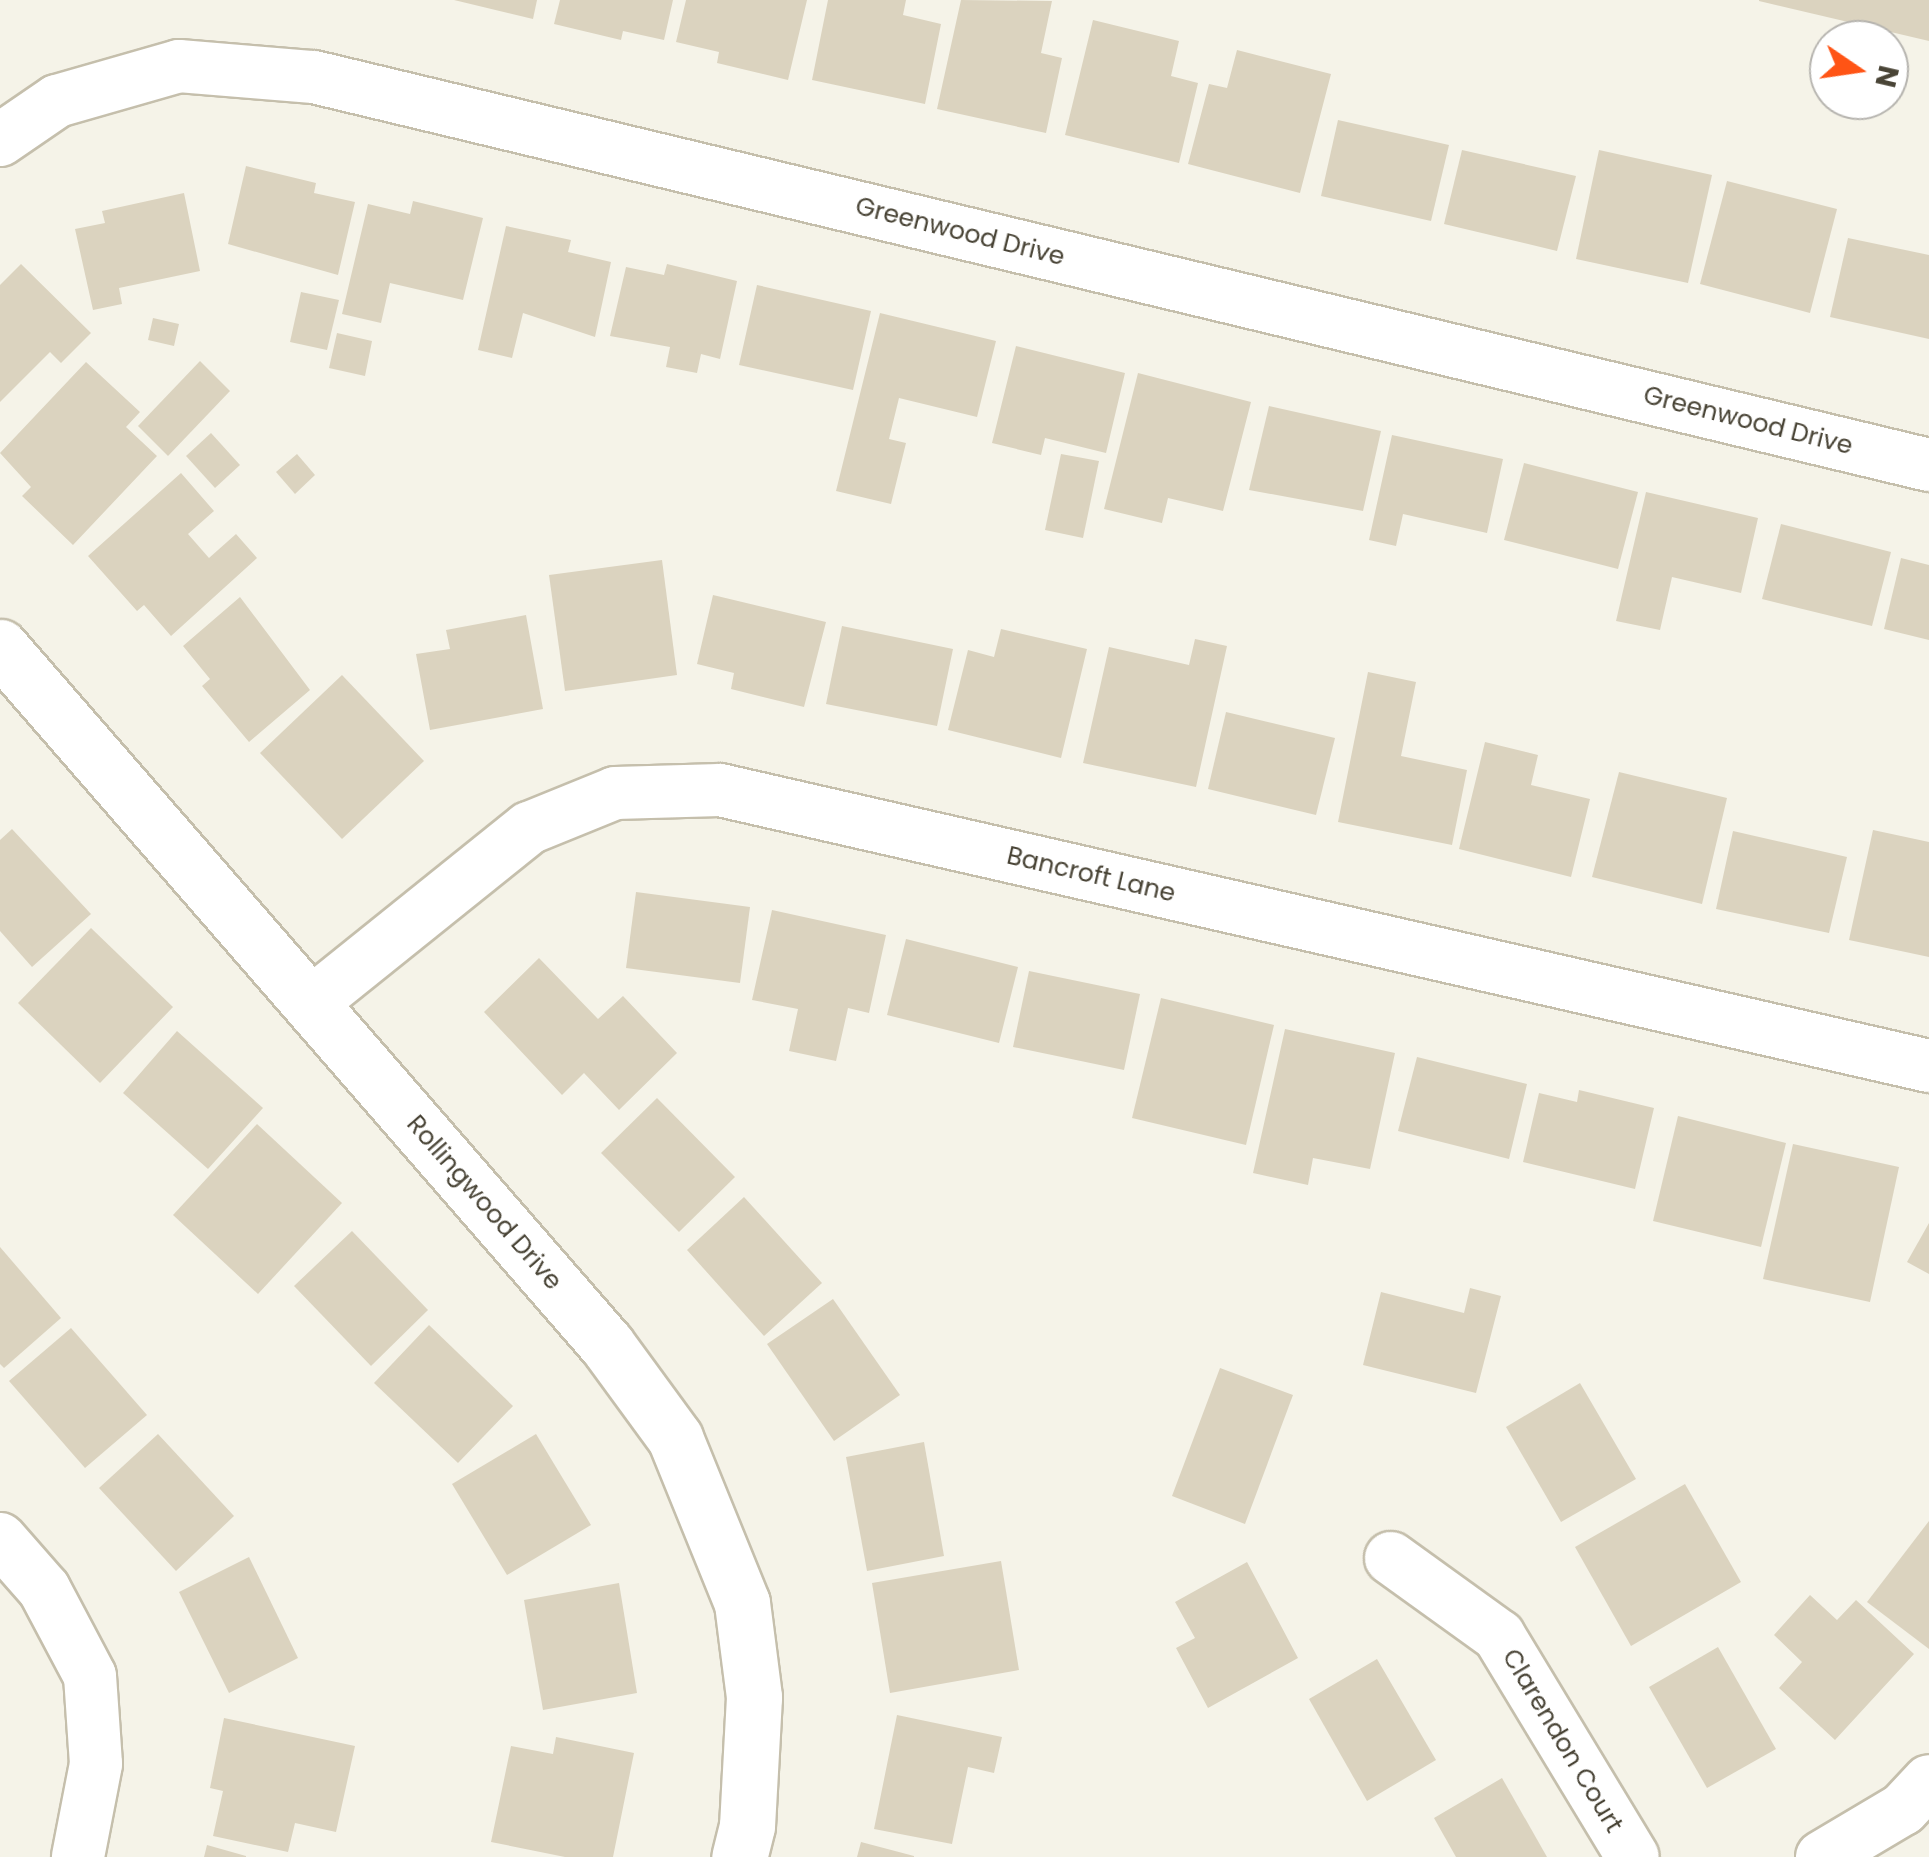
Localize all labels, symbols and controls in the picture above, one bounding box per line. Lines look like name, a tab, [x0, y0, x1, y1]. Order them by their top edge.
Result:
north arrow	[1809, 20, 1909, 120]
text: N	[1865, 62, 1908, 91]
street label: Greenwood Drive	[852, 191, 1068, 273]
street label: Greenwood Drive	[1640, 380, 1856, 462]
street label: Bancroft Lane	[1004, 841, 1178, 909]
street label: Rollingwood Drive	[400, 1110, 568, 1296]
street label: Clarendon Court	[1495, 1644, 1629, 1838]

